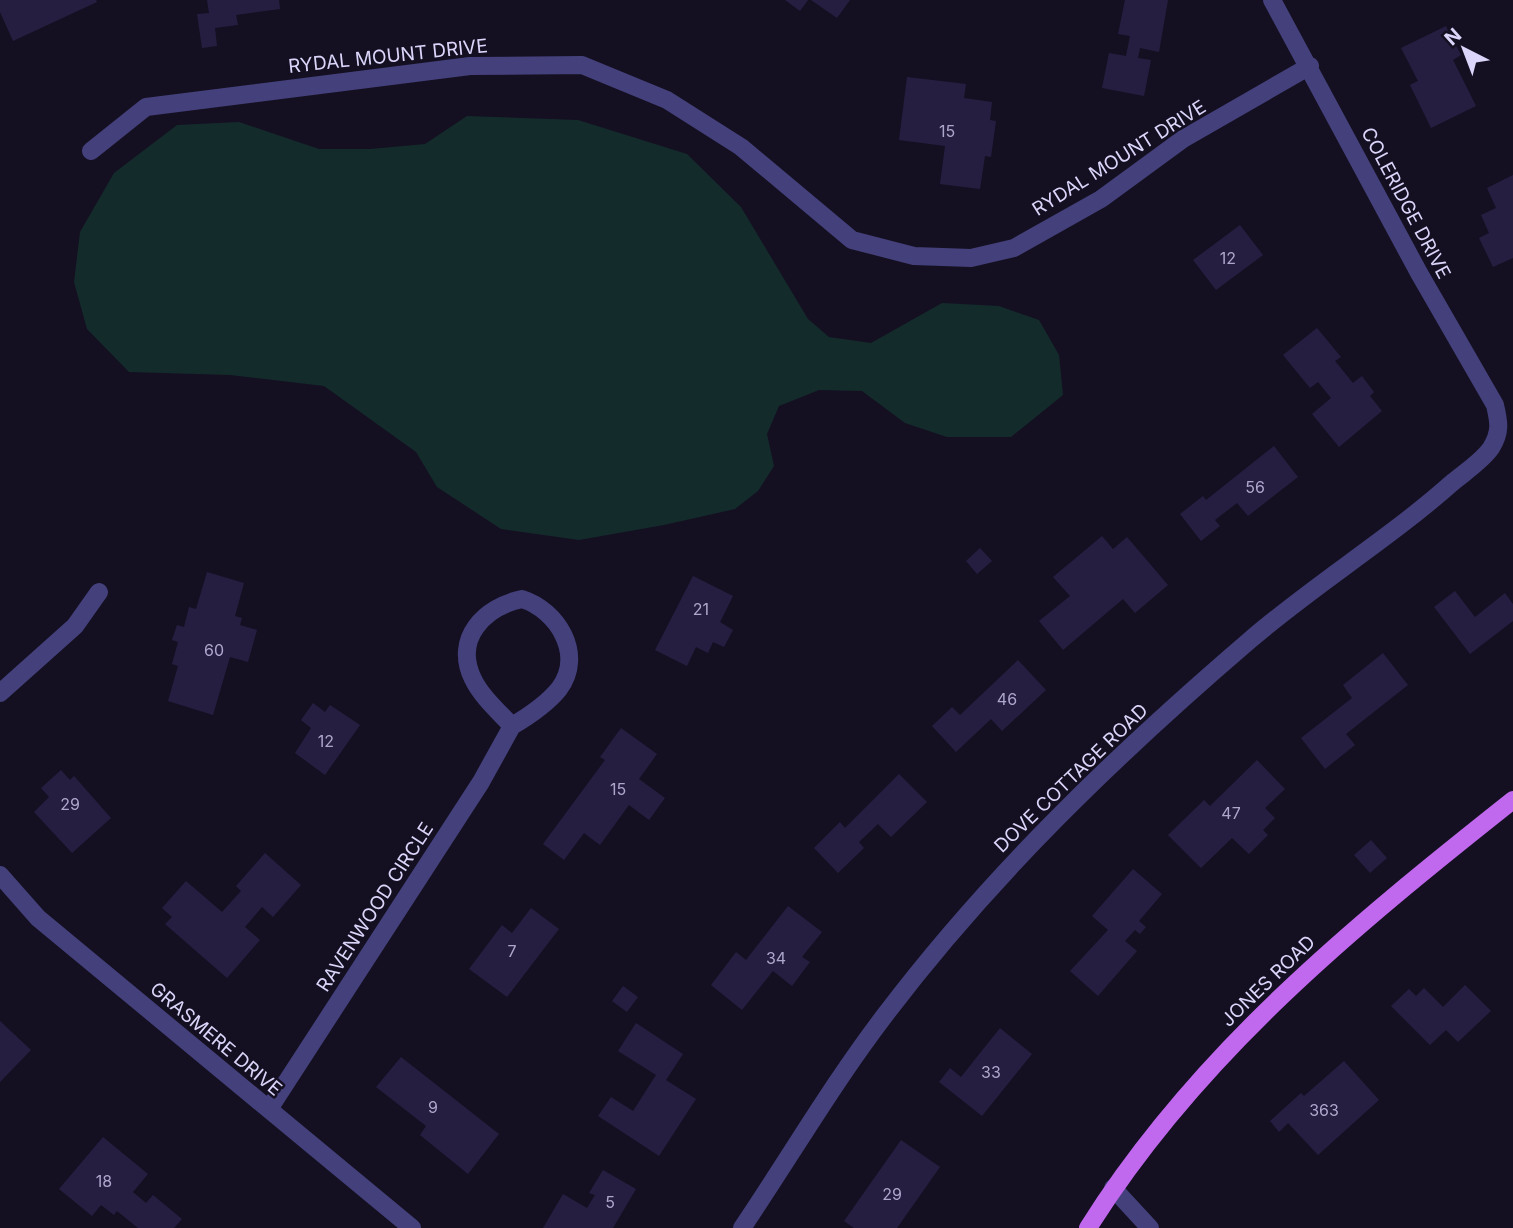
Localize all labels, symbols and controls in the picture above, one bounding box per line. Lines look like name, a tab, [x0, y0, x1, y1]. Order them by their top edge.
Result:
north arrow	[1429, 14, 1499, 84]
text: N	[1440, 23, 1466, 50]
street label: RYDAL MOUNT DRIVE	[287, 34, 489, 78]
street label: RYDAL MOUNT DRIVE	[1028, 95, 1210, 221]
house number: 15	[939, 121, 955, 141]
street label: COLERIDGE DRIVE	[1356, 123, 1456, 283]
house number: 12	[1220, 248, 1236, 268]
house number: 56	[1245, 477, 1265, 497]
house number: 21	[693, 599, 709, 619]
house number: 60	[204, 640, 224, 660]
house number: 46	[997, 689, 1017, 709]
street label: DOVE COTTAGE ROAD	[989, 699, 1153, 857]
house number: 12	[318, 731, 334, 751]
house number: 15	[610, 779, 626, 799]
house number: 29	[60, 794, 80, 814]
house number: 47	[1221, 803, 1241, 823]
street label: RAVENWOOD CIRCLE	[312, 818, 438, 996]
street label: JONES ROAD	[1216, 930, 1320, 1032]
house number: 7	[507, 941, 517, 961]
house number: 34	[766, 948, 786, 968]
street label: GRASMERE DRIVE	[145, 977, 287, 1101]
house number: 33	[981, 1062, 1001, 1082]
house number: 9	[428, 1097, 438, 1117]
house number: 363	[1309, 1100, 1339, 1120]
house number: 18	[96, 1171, 112, 1191]
house number: 29	[882, 1184, 902, 1204]
house number: 5	[605, 1192, 615, 1212]

